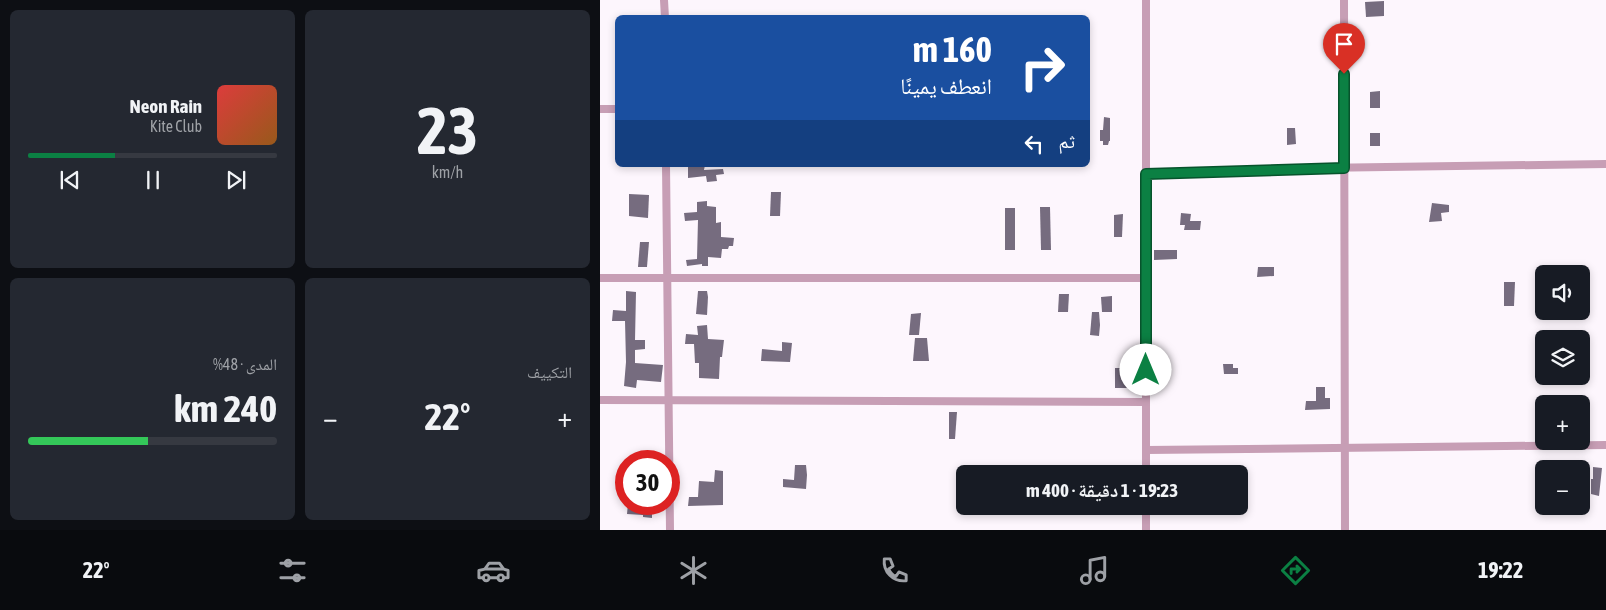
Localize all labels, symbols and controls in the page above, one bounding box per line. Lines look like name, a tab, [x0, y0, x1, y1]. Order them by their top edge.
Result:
pin	[1323, 23, 1365, 74]
text: 160 m	[913, 29, 992, 69]
icon: arrive	[1330, 30, 1358, 58]
icon: right	[1010, 35, 1075, 100]
text: انعطف يمينًا	[900, 73, 992, 99]
text: 23	[417, 93, 478, 168]
text: Neon Rain	[130, 95, 202, 117]
text: Kite Club	[150, 117, 202, 135]
icon: left	[1020, 130, 1048, 158]
text: ثم	[1058, 130, 1075, 152]
text: km/h	[432, 163, 463, 181]
icon: previous	[56, 166, 84, 194]
icon: pause	[139, 166, 167, 194]
icon: next	[222, 166, 250, 194]
map controls	[1535, 265, 1590, 515]
button: sound	[1535, 265, 1590, 320]
button: layers	[1535, 330, 1590, 385]
position arrow	[1119, 343, 1171, 395]
text: المدى · 48%	[213, 355, 277, 373]
text: التكييف	[527, 363, 572, 381]
text: 240 km	[174, 387, 277, 430]
text: 22°	[424, 395, 471, 438]
button: +	[1535, 395, 1590, 450]
text: −	[323, 401, 338, 433]
text: +	[557, 401, 572, 433]
speed limit sign: 30	[615, 450, 680, 515]
button: −	[1535, 460, 1590, 515]
text: 19:23 · 1 دقيقة · 400 m	[1026, 479, 1178, 501]
icon: filters	[275, 553, 310, 588]
icon: car	[476, 553, 511, 588]
icon: climate	[676, 553, 711, 588]
icon: phone	[877, 553, 912, 588]
icon: music	[1077, 553, 1112, 588]
icon: directions	[1278, 553, 1313, 588]
text: 22°	[83, 557, 110, 583]
text: 19:22	[1478, 557, 1523, 583]

